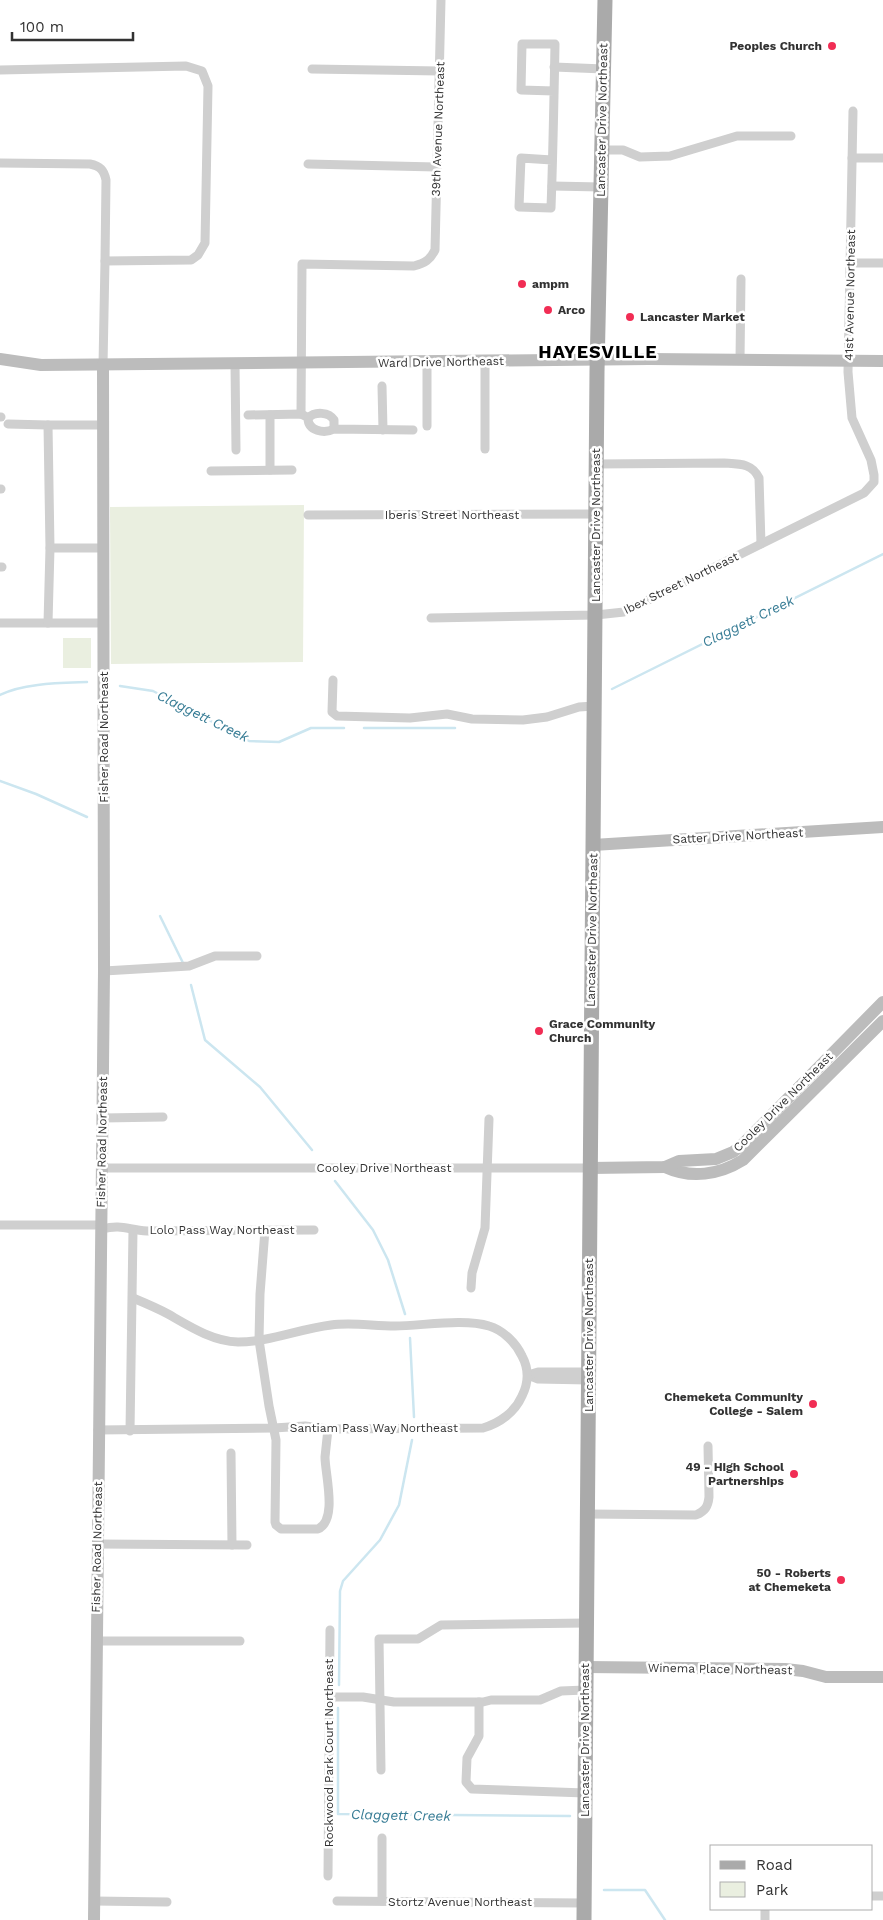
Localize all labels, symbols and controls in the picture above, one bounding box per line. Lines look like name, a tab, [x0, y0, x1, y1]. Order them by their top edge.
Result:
scale bar	[12, 10, 134, 42]
text: 100 m	[20, 18, 64, 36]
place label: Peoples Church	[729, 39, 822, 53]
marker: Peoples Church	[826, 40, 838, 52]
street label: Lancaster Drive Northeast	[594, 43, 610, 197]
street label: 39th Avenue Northeast	[429, 61, 447, 197]
street label: 41st Avenue Northeast	[842, 229, 858, 361]
place label: ampm	[532, 277, 569, 291]
marker: ampm	[516, 278, 528, 290]
place label: Arco	[558, 303, 585, 317]
marker: Arco	[542, 304, 554, 316]
place label: Lancaster Market	[640, 310, 745, 324]
marker: Lancaster Market	[624, 311, 636, 323]
district label: HAYESVILLE	[538, 341, 658, 362]
street label: Ward Drive Northeast	[378, 354, 504, 370]
street label: Lancaster Drive Northeast	[589, 448, 603, 602]
street label: Iberis Street Northeast	[385, 508, 519, 522]
street label: Ibex Street Northeast	[621, 549, 741, 617]
water label: Claggett Creek	[699, 592, 797, 650]
street label: Fisher Road Northeast	[97, 671, 111, 803]
water label: Claggett Creek	[154, 687, 252, 745]
street label: Satter Drive Northeast	[672, 826, 804, 846]
street label: Lancaster Drive Northeast	[584, 853, 600, 1007]
place label: Grace Community Church	[549, 1017, 655, 1045]
marker: Grace Community Church	[533, 1025, 545, 1037]
street label: Cooley Drive Northeast	[730, 1049, 836, 1155]
street label: Fisher Road Northeast	[94, 1076, 110, 1208]
street label: Cooley Drive Northeast	[317, 1161, 451, 1175]
street label: Lolo Pass Way Northeast	[149, 1223, 295, 1237]
street label: Lancaster Drive Northeast	[582, 1258, 596, 1412]
place label: Chemeketa Community College - Salem	[664, 1390, 803, 1418]
marker: Chemeketa Community College - Salem	[807, 1398, 819, 1410]
street label: Santiam Pass Way Northeast	[290, 1421, 458, 1435]
place label: 49 - High School Partnerships	[685, 1460, 785, 1488]
marker: 49 - High School Partnerships	[788, 1468, 800, 1480]
street label: Fisher Road Northeast	[89, 1481, 105, 1613]
place label: 50 - Roberts at Chemeketa	[749, 1566, 832, 1594]
marker: 50 - Roberts at Chemeketa	[835, 1574, 847, 1586]
street label: Rockwood Park Court Northeast	[322, 1659, 336, 1847]
street label: Winema Place Northeast	[648, 1661, 792, 1677]
street label: Lancaster Drive Northeast	[578, 1663, 592, 1817]
water label: Claggett Creek	[351, 1806, 452, 1824]
legend	[710, 1845, 873, 1910]
text: Road	[756, 1856, 793, 1874]
text: Park	[756, 1881, 789, 1899]
street label: Stortz Avenue Northeast	[388, 1895, 532, 1909]

